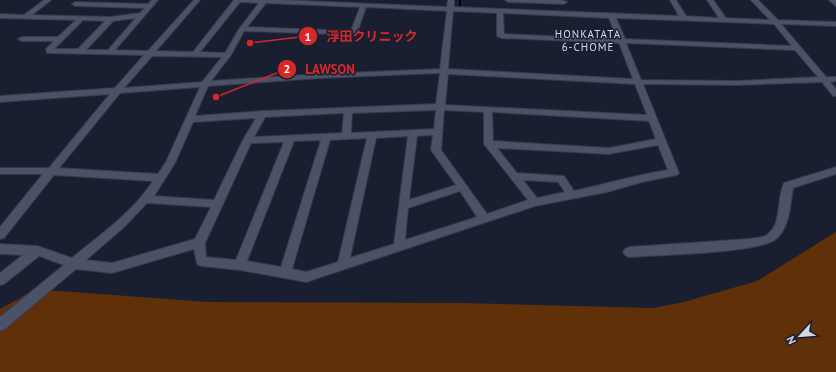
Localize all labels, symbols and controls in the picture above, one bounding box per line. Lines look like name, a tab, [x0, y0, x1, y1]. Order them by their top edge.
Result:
callout: 浮田クリニック	[298, 24, 425, 49]
district label: HONKATATA 6-CHOME	[555, 27, 621, 54]
text: 浮田クリニック	[326, 28, 418, 45]
text: 1	[305, 29, 311, 44]
callout: LAWSON	[277, 57, 363, 82]
text: 2	[284, 61, 290, 76]
text: LAWSON	[305, 61, 355, 78]
north arrow	[780, 316, 820, 356]
text: N	[783, 334, 799, 347]

